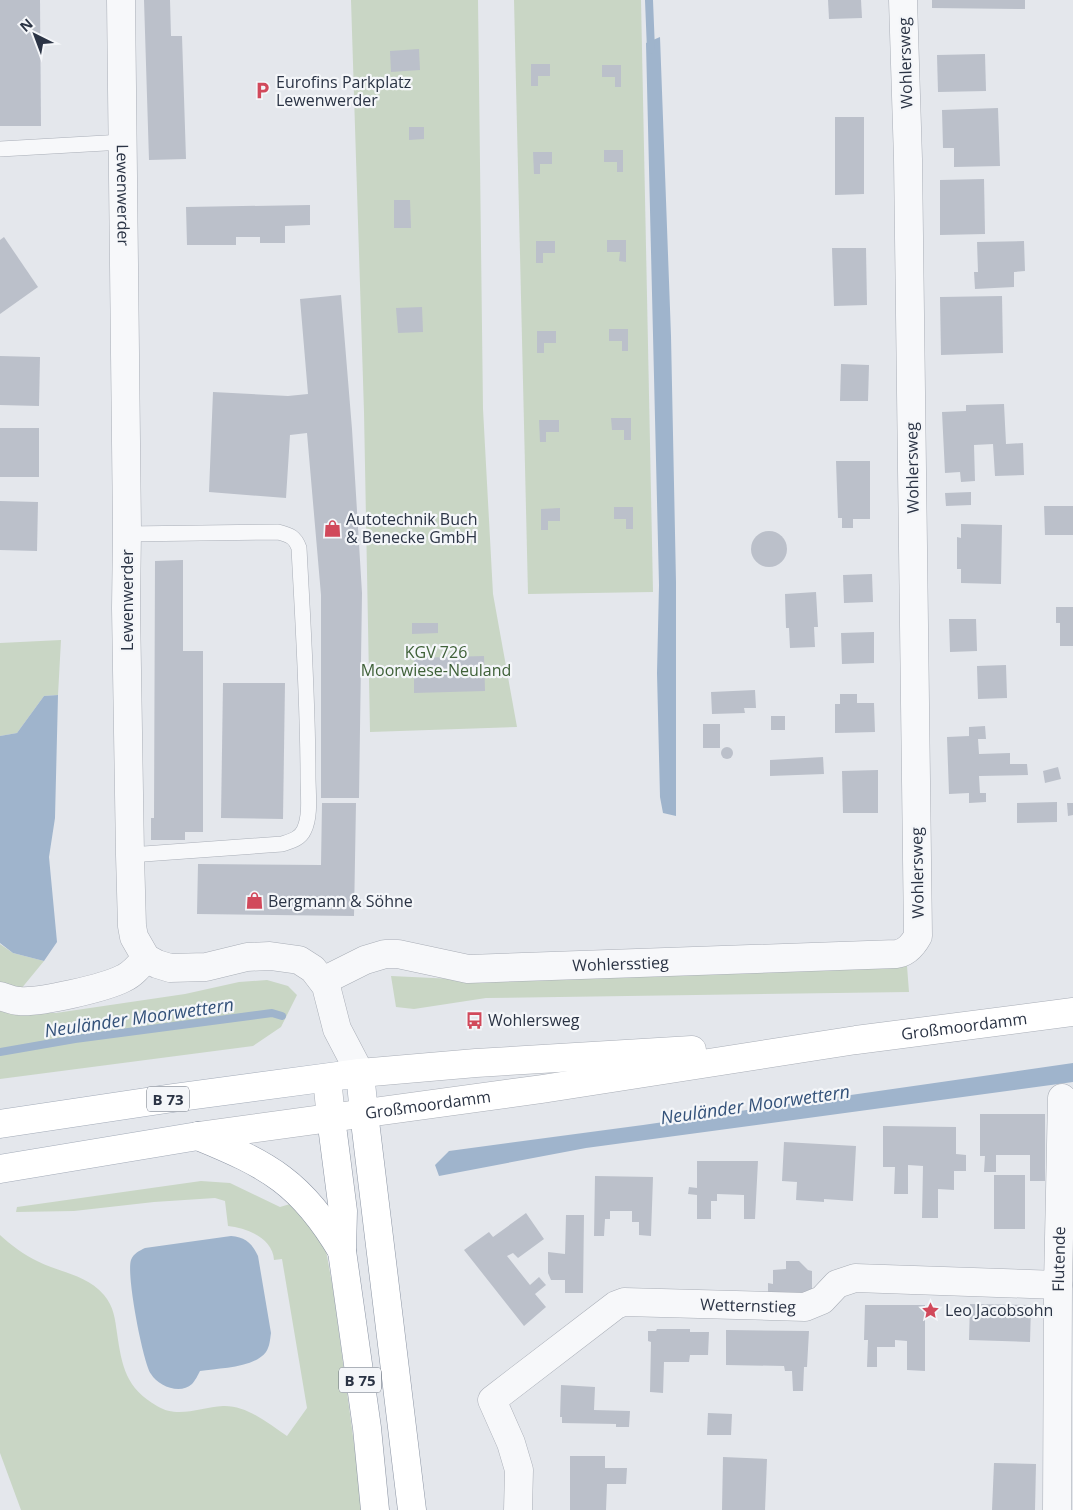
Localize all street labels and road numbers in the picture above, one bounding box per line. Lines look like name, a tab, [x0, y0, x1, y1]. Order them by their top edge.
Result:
street label: Wohlersweg	[892, 17, 918, 109]
street label: Lewenwerder	[112, 144, 135, 246]
street label: Wohlersweg	[900, 422, 924, 514]
street label: Lewenwerder	[116, 549, 138, 651]
street label: Wohlersweg	[905, 827, 929, 919]
street label: Wohlersstieg	[572, 951, 669, 976]
street label: Großmoordamm	[900, 1007, 1028, 1045]
street label: Großmoordamm	[364, 1085, 492, 1124]
road number: B 73	[147, 1086, 189, 1112]
street label: Flutende	[1047, 1226, 1070, 1292]
street label: Wetternstieg	[700, 1293, 796, 1318]
road number: B 75	[339, 1368, 381, 1392]

